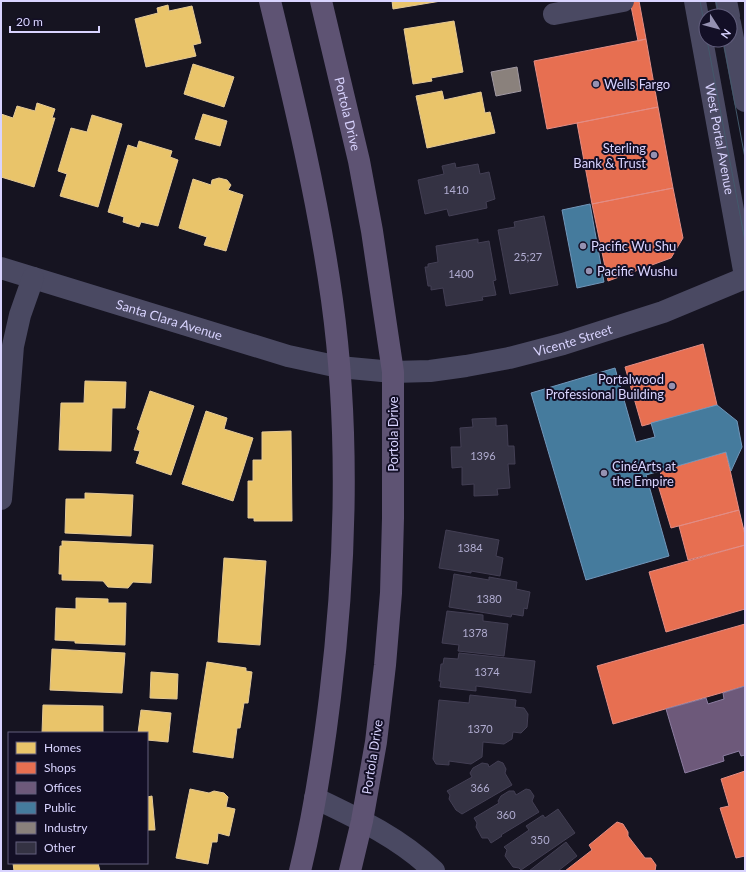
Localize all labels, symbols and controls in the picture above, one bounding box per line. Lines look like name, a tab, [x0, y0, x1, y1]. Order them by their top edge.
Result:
scale bar	[10, 8, 99, 34]
north arrow	[698, 8, 738, 48]
text: 20 m	[16, 14, 43, 29]
text: N	[719, 27, 734, 41]
street label: Portola Drive	[331, 75, 364, 153]
place label: Wells Fargo	[604, 76, 670, 92]
marker: Wells Fargo	[591, 79, 601, 89]
street label: West Portal Avenue	[702, 82, 738, 196]
place label: Sterling Bank & Trust	[573, 140, 646, 171]
marker: Sterling Bank & Trust	[649, 150, 659, 160]
house number: 1410	[443, 183, 469, 196]
place label: Pacific Wu Shu	[591, 238, 676, 254]
marker: Pacific Wu Shu	[578, 241, 588, 251]
house number: 25;27	[514, 250, 542, 263]
place label: Pacific Wushu	[597, 263, 678, 279]
marker: Pacific Wushu	[584, 266, 594, 276]
house number: 1400	[448, 267, 474, 280]
street label: Santa Clara Avenue	[114, 296, 225, 343]
street label: Vicente Street	[532, 321, 614, 359]
place label: Portalwood Professional Building	[545, 371, 664, 402]
marker: Portalwood Professional Building	[667, 381, 677, 391]
street label: Portola Drive	[385, 396, 401, 472]
house number: 1396	[470, 449, 496, 462]
place label: CinéArts at the Empire	[612, 458, 676, 489]
marker: CinéArts at the Empire	[599, 468, 609, 478]
house number: 1384	[457, 541, 483, 554]
house number: 1380	[476, 592, 502, 605]
house number: 1378	[462, 626, 488, 639]
house number: 1374	[474, 665, 500, 678]
street label: Portola Drive	[358, 718, 386, 795]
house number: 1370	[467, 722, 493, 735]
legend	[8, 732, 148, 864]
text: Homes	[44, 740, 81, 755]
text: Shops	[44, 760, 76, 775]
text: Offices	[44, 780, 81, 795]
house number: 366	[470, 781, 490, 794]
text: Public	[44, 800, 76, 815]
house number: 360	[496, 808, 516, 821]
text: Industry	[44, 820, 88, 835]
house number: 350	[530, 833, 550, 846]
text: Other	[44, 840, 76, 855]

